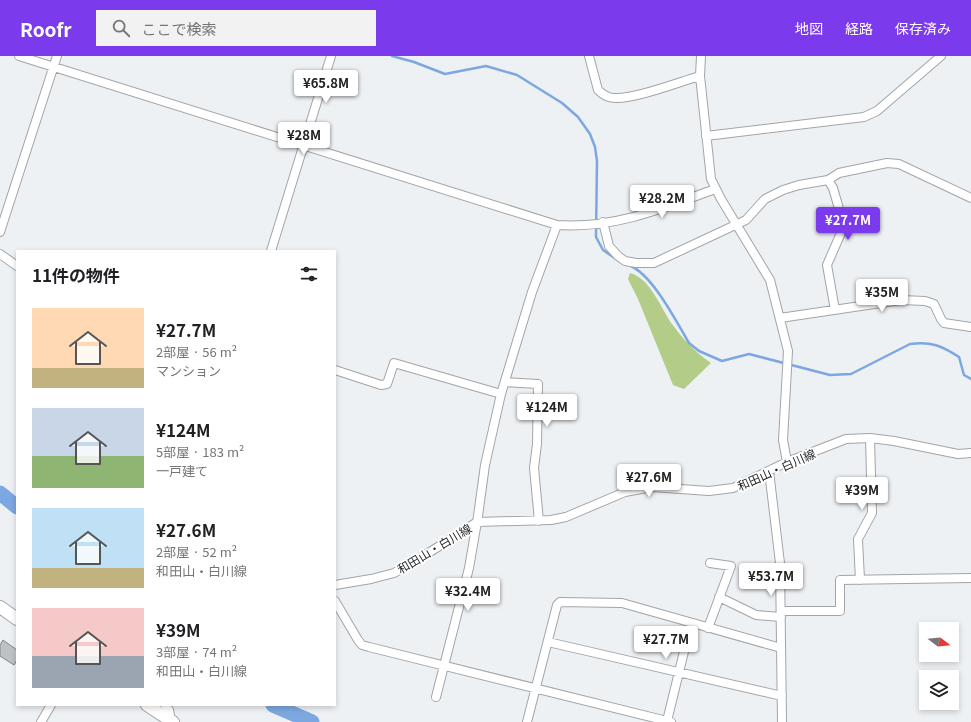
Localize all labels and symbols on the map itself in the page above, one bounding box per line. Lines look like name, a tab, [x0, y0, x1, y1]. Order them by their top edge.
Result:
pin: ¥65.8M	[293, 70, 359, 104]
pin: ¥28M	[280, 122, 328, 156]
pin: ¥28.2M	[629, 185, 695, 219]
pin: ¥27.7M	[815, 207, 881, 241]
pin: ¥35M	[858, 279, 906, 313]
pin: ¥124M	[519, 394, 575, 428]
street label: 和田山・白川線	[734, 444, 818, 494]
pin: ¥27.6M	[616, 464, 682, 498]
pin: ¥39M	[838, 477, 886, 511]
street label: 和田山・白川線	[394, 519, 474, 577]
pin: ¥53.7M	[738, 563, 804, 597]
pin: ¥32.4M	[435, 578, 501, 612]
north arrow	[919, 622, 959, 662]
pin: ¥27.7M	[633, 626, 699, 660]

